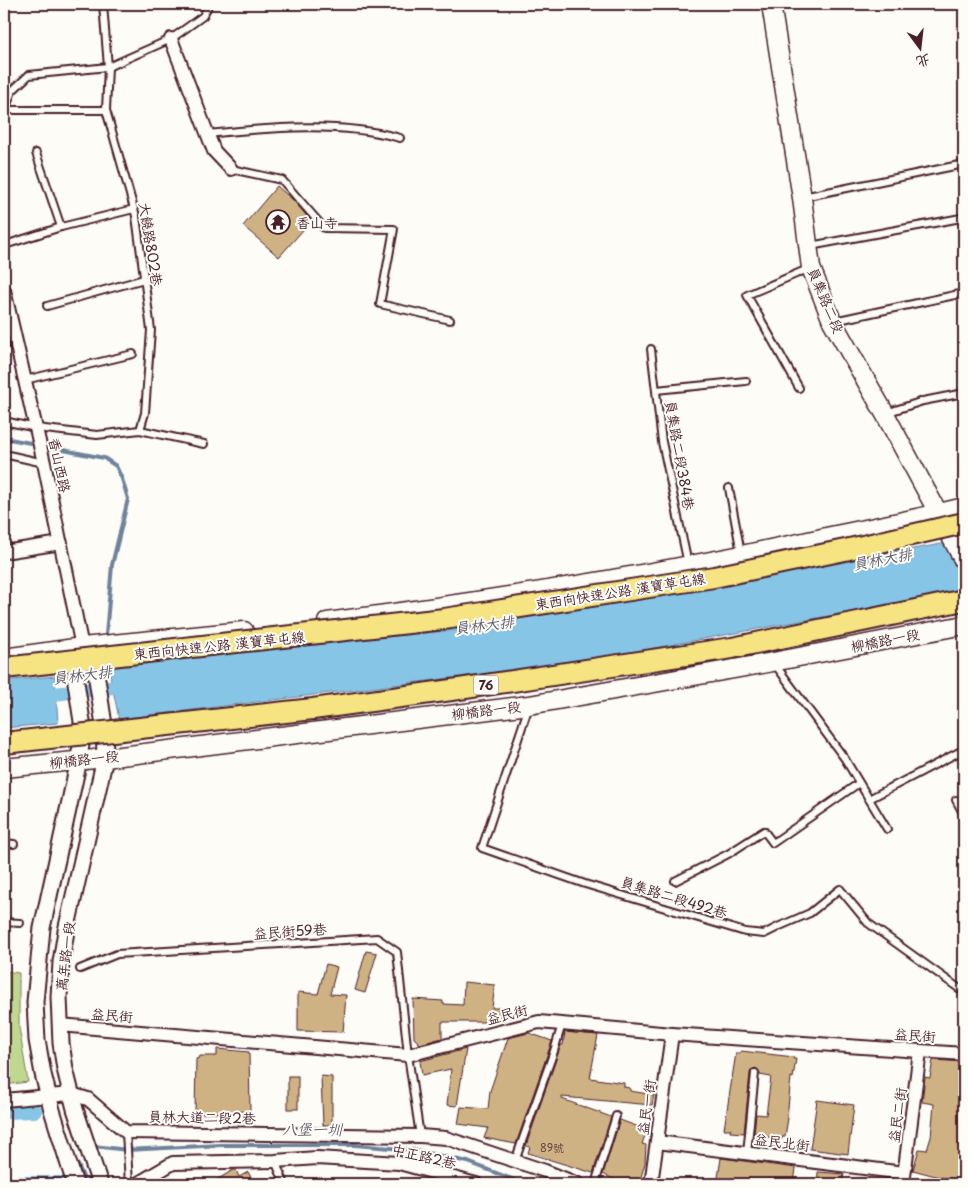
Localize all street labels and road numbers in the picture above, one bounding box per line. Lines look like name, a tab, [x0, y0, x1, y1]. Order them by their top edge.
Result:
street label: 大饒路802巷	[134, 201, 168, 288]
street label: 員集路二段	[803, 264, 849, 336]
street label: 員集路二段384巷	[660, 398, 700, 513]
street label: 香山西路	[44, 435, 76, 495]
street label: 東西向快速公路 漢寶草屯線	[533, 567, 707, 615]
street label: 柳橋路一段	[849, 623, 921, 657]
street label: 東西向快速公路 漢寶草屯線	[132, 626, 306, 664]
road number: 76	[474, 676, 498, 694]
street label: 柳橋路一段	[450, 695, 522, 725]
street label: 柳橋路一段	[48, 745, 120, 773]
street label: 員集路二段492巷	[618, 871, 731, 924]
street label: 益民街59巷	[253, 918, 328, 944]
street label: 萬年路一段	[50, 920, 80, 992]
street label: 益民街	[484, 999, 530, 1029]
street label: 益民街	[90, 1003, 134, 1027]
street label: 益民街	[893, 1023, 937, 1047]
street label: 益民一街	[632, 1078, 660, 1136]
street label: 益民二街	[883, 1086, 911, 1144]
street label: 員林大道二段2巷	[148, 1106, 257, 1128]
street label: 益民北街	[753, 1128, 811, 1156]
street label: 中正路2巷	[390, 1138, 459, 1174]

